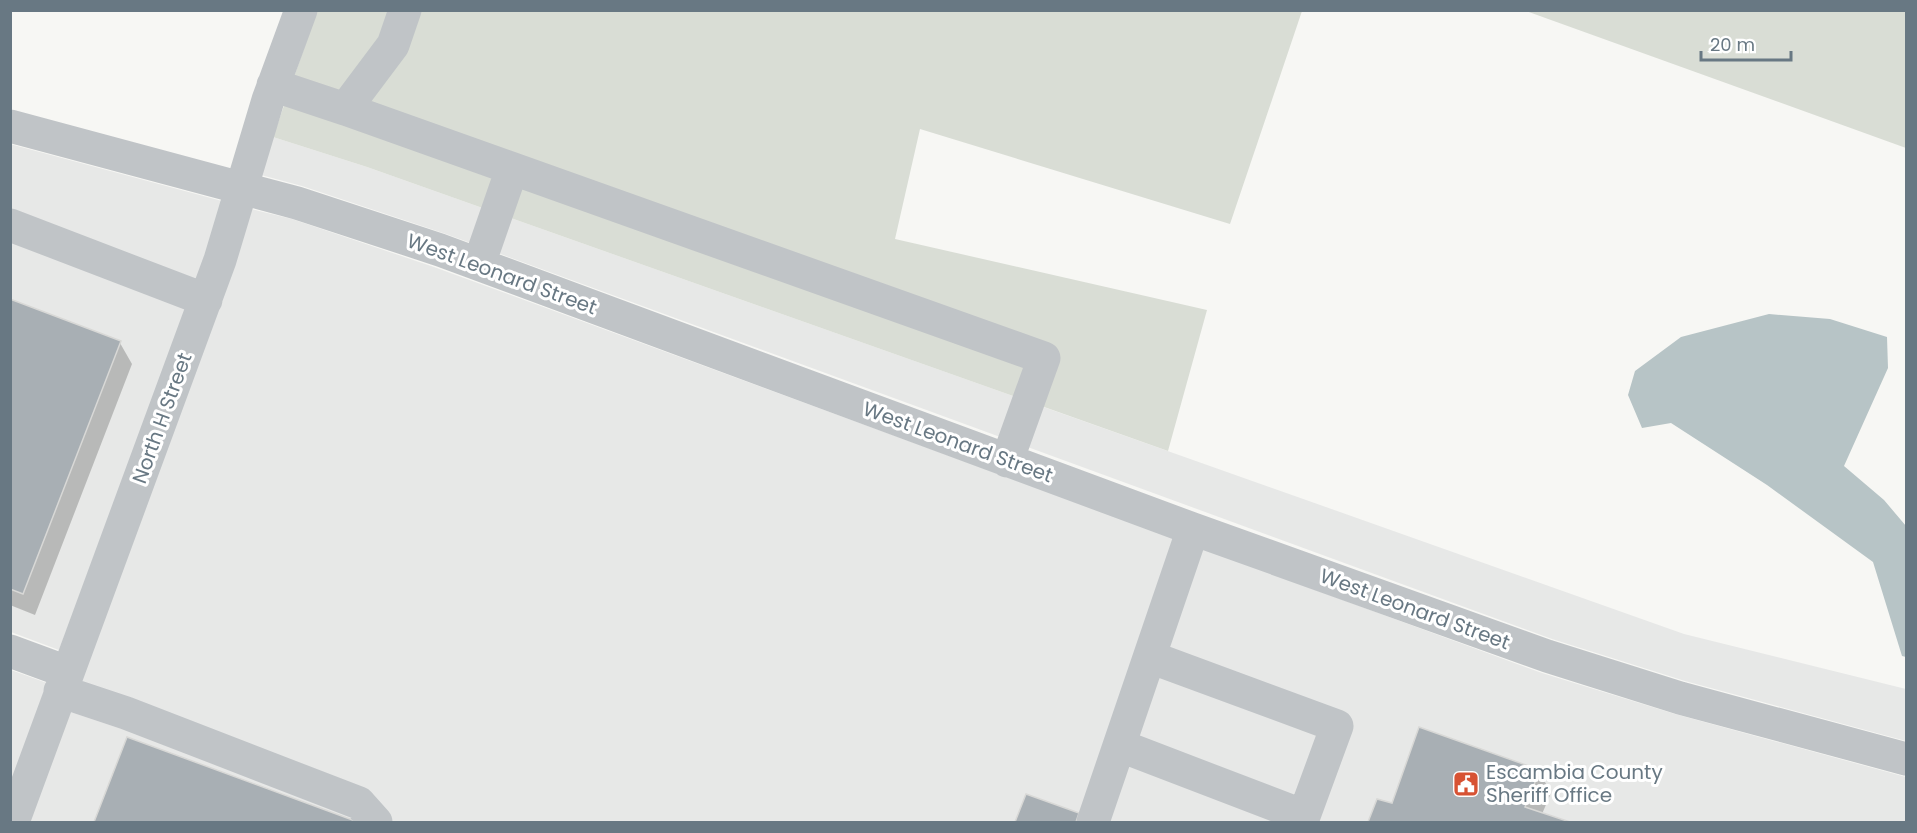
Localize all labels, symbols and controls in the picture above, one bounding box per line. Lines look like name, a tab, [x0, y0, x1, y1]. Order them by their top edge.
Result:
scale bar	[1701, 24, 1791, 62]
text: 20 m	[1710, 32, 1755, 57]
street label: West Leonard Street	[403, 227, 601, 321]
street label: North H Street	[125, 349, 199, 487]
street label: West Leonard Street	[859, 395, 1057, 489]
street label: West Leonard Street	[1316, 562, 1514, 656]
place label: Escambia County Sheriff Office	[1486, 758, 1663, 809]
public building icon: Escambia County Sheriff Office	[1451, 769, 1481, 799]

